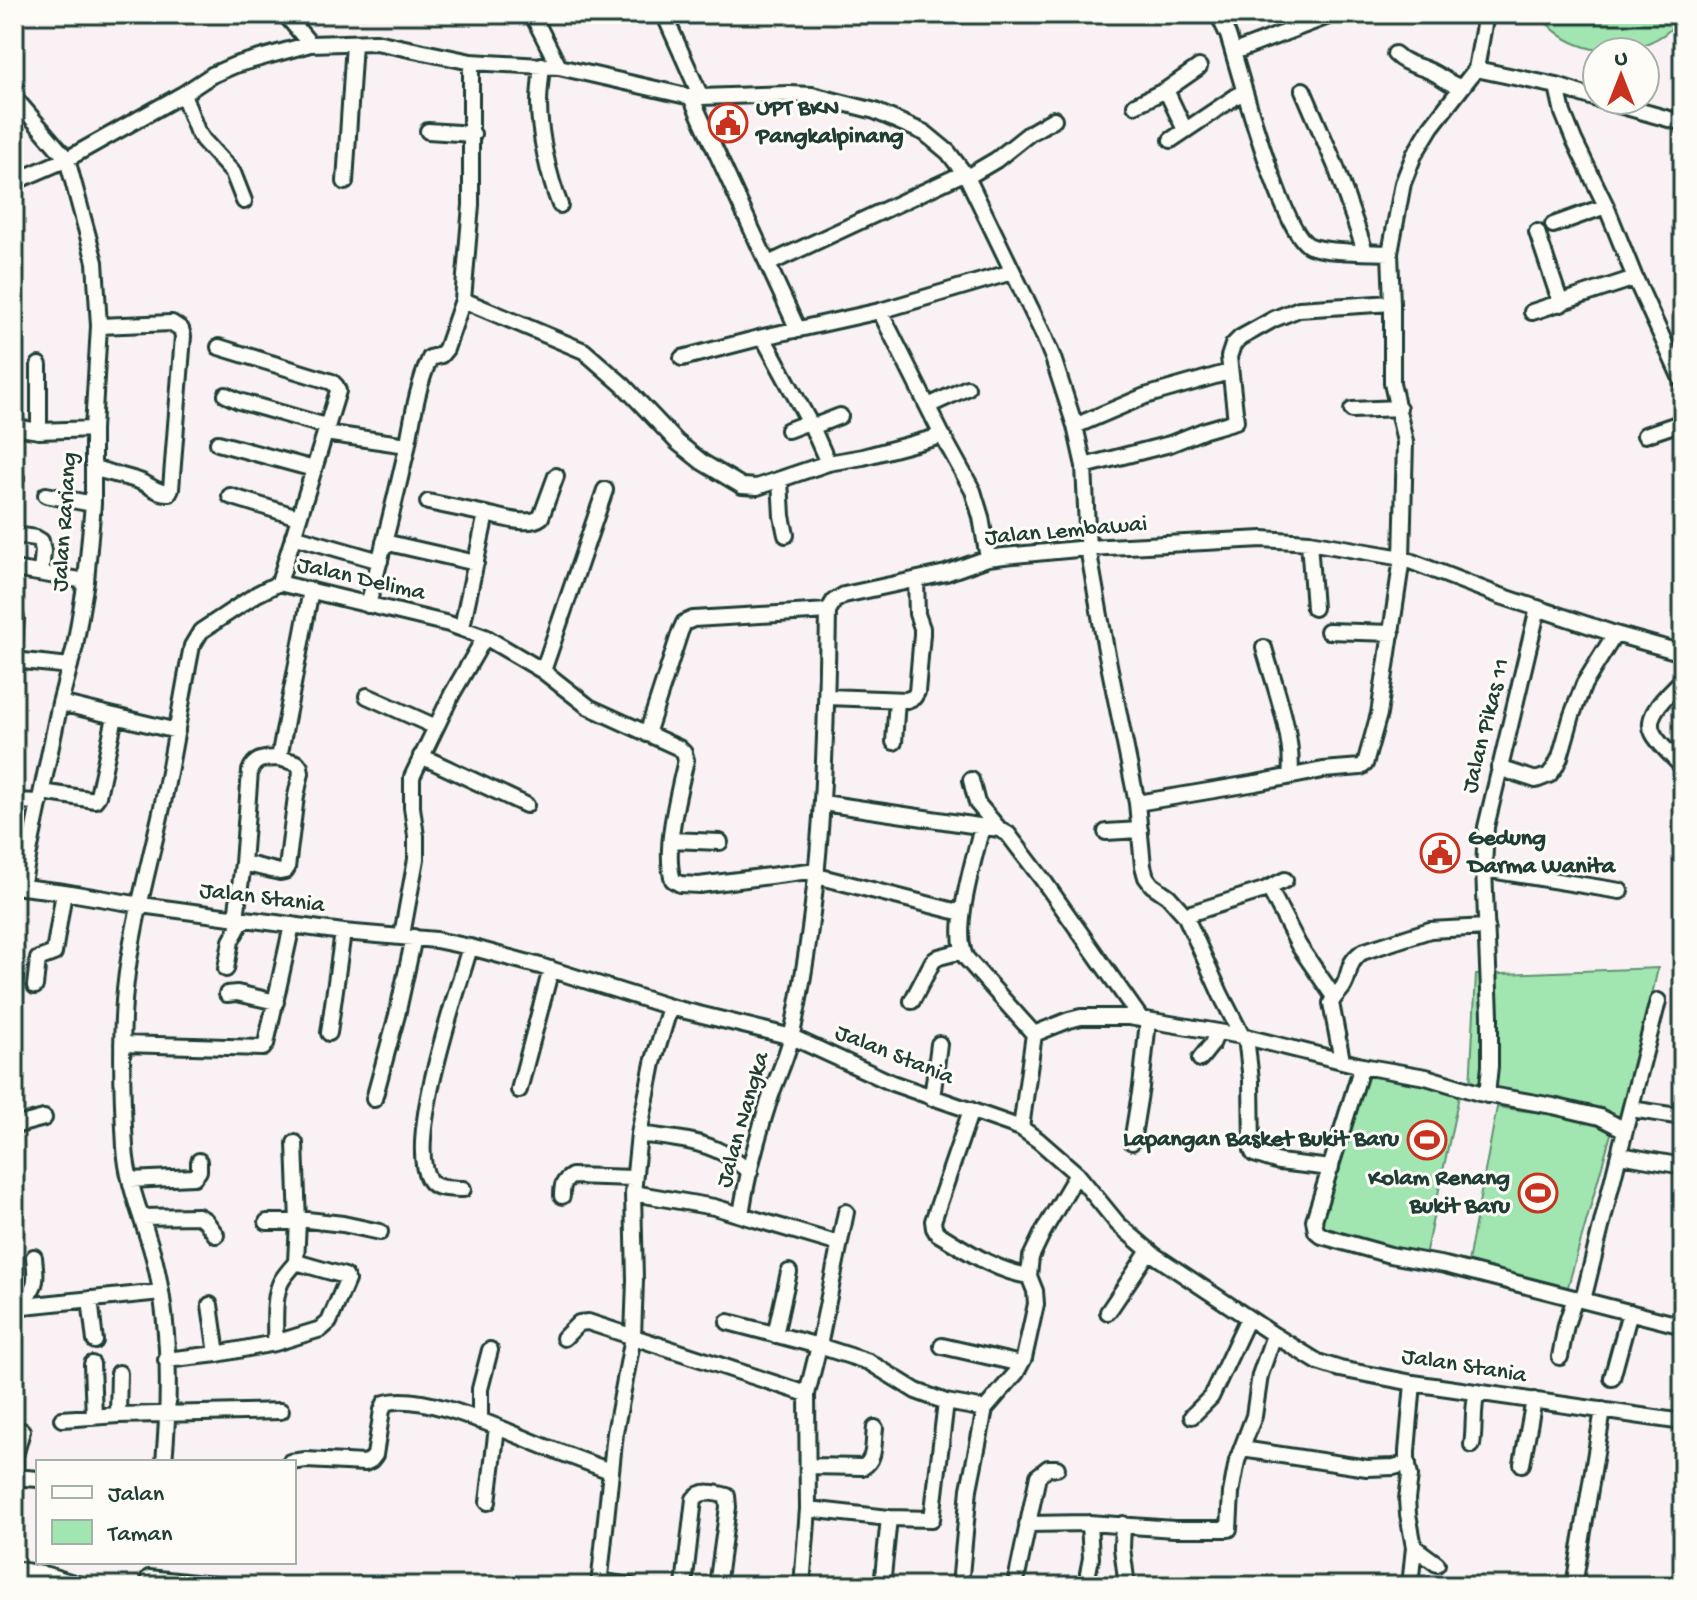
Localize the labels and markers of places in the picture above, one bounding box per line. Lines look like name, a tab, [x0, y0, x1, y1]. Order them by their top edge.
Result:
place label: UPT BKN Pangkalpinang	[754, 95, 904, 152]
public building icon: UPT BKN Pangkalpinang	[707, 102, 749, 144]
place label: Gedung Darma Wanita	[1466, 825, 1617, 882]
public building icon: Gedung Darma Wanita	[1419, 832, 1461, 874]
sports icon: Lapangan Basket Bukit Baru	[1406, 1119, 1448, 1161]
place label: Lapangan Basket Bukit Baru	[1123, 1126, 1400, 1155]
place label: Kolam Renang Bukit Baru	[1367, 1165, 1511, 1222]
sports icon: Kolam Renang Bukit Baru	[1517, 1172, 1559, 1214]

